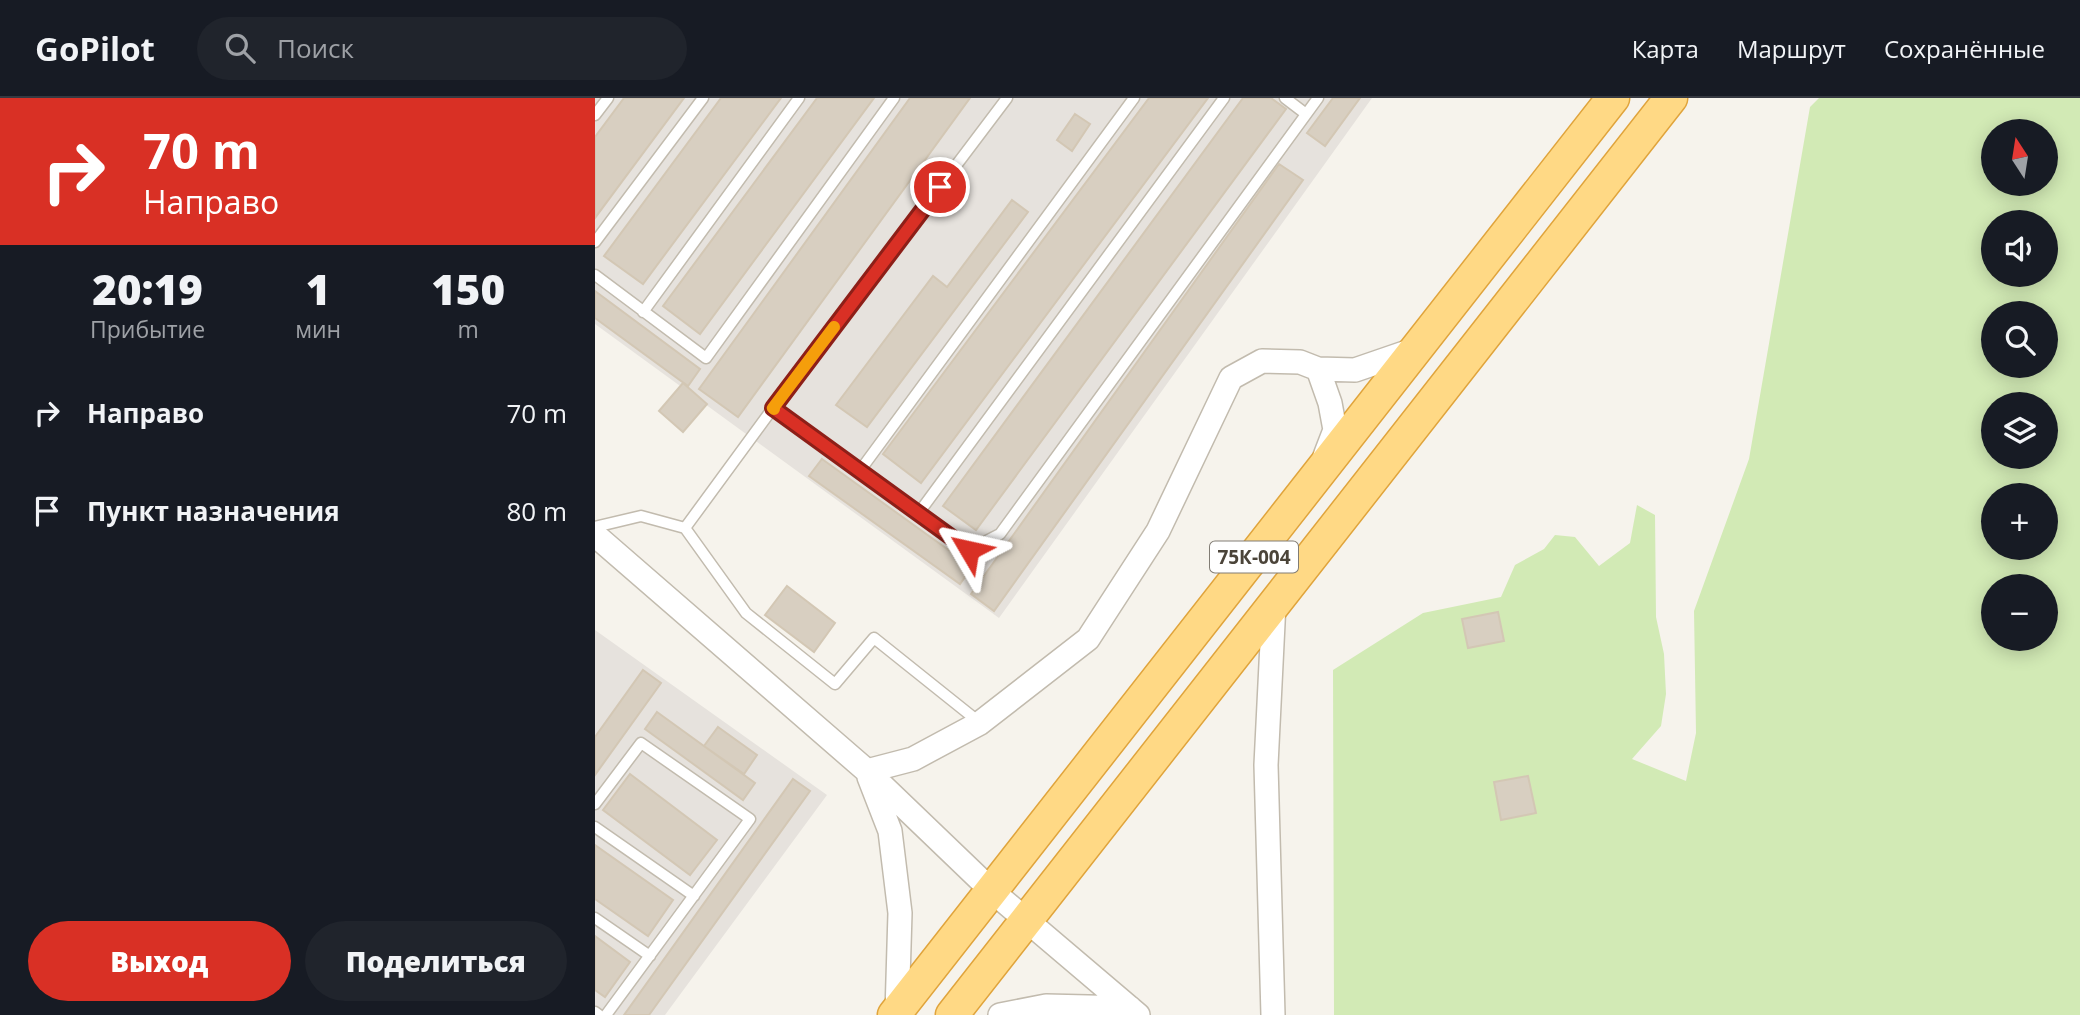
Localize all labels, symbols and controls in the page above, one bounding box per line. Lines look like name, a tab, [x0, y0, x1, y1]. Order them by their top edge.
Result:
search box	[197, 17, 687, 80]
text: GoPilot	[35, 26, 155, 71]
icon: search	[221, 29, 259, 67]
text: Поиск	[277, 30, 354, 66]
text: Карта	[1632, 32, 1699, 65]
text: Маршрут	[1737, 32, 1846, 65]
text: Сохранённые	[1884, 32, 2045, 65]
text: 70 m	[143, 117, 260, 183]
north arrow	[1981, 119, 2058, 196]
map controls	[1981, 119, 2058, 651]
icon: right	[28, 126, 119, 217]
pin	[910, 157, 970, 217]
icon: arrive	[921, 168, 959, 206]
text: Направо	[143, 180, 279, 223]
button: sound	[1981, 210, 2058, 287]
text: 20:19	[92, 260, 203, 317]
text: 1	[306, 260, 330, 317]
text: 150	[431, 260, 505, 317]
button: search	[1981, 301, 2058, 378]
text: Прибытие	[90, 313, 205, 345]
text: мин	[295, 313, 341, 345]
text: m	[457, 313, 479, 345]
button: layers	[1981, 392, 2058, 469]
icon: right	[28, 394, 66, 432]
text: Направо	[87, 395, 204, 431]
text: 70 m	[506, 395, 567, 431]
button: +	[1981, 483, 2058, 560]
icon: arrive	[28, 492, 66, 530]
text: Пункт назначения	[87, 493, 340, 529]
text: 80 m	[506, 493, 567, 529]
position arrow	[932, 513, 1006, 587]
road number: 75К-004	[1210, 542, 1298, 572]
button: −	[1981, 574, 2058, 651]
button: Выход	[28, 921, 291, 1001]
button: Поделиться	[305, 921, 567, 1001]

